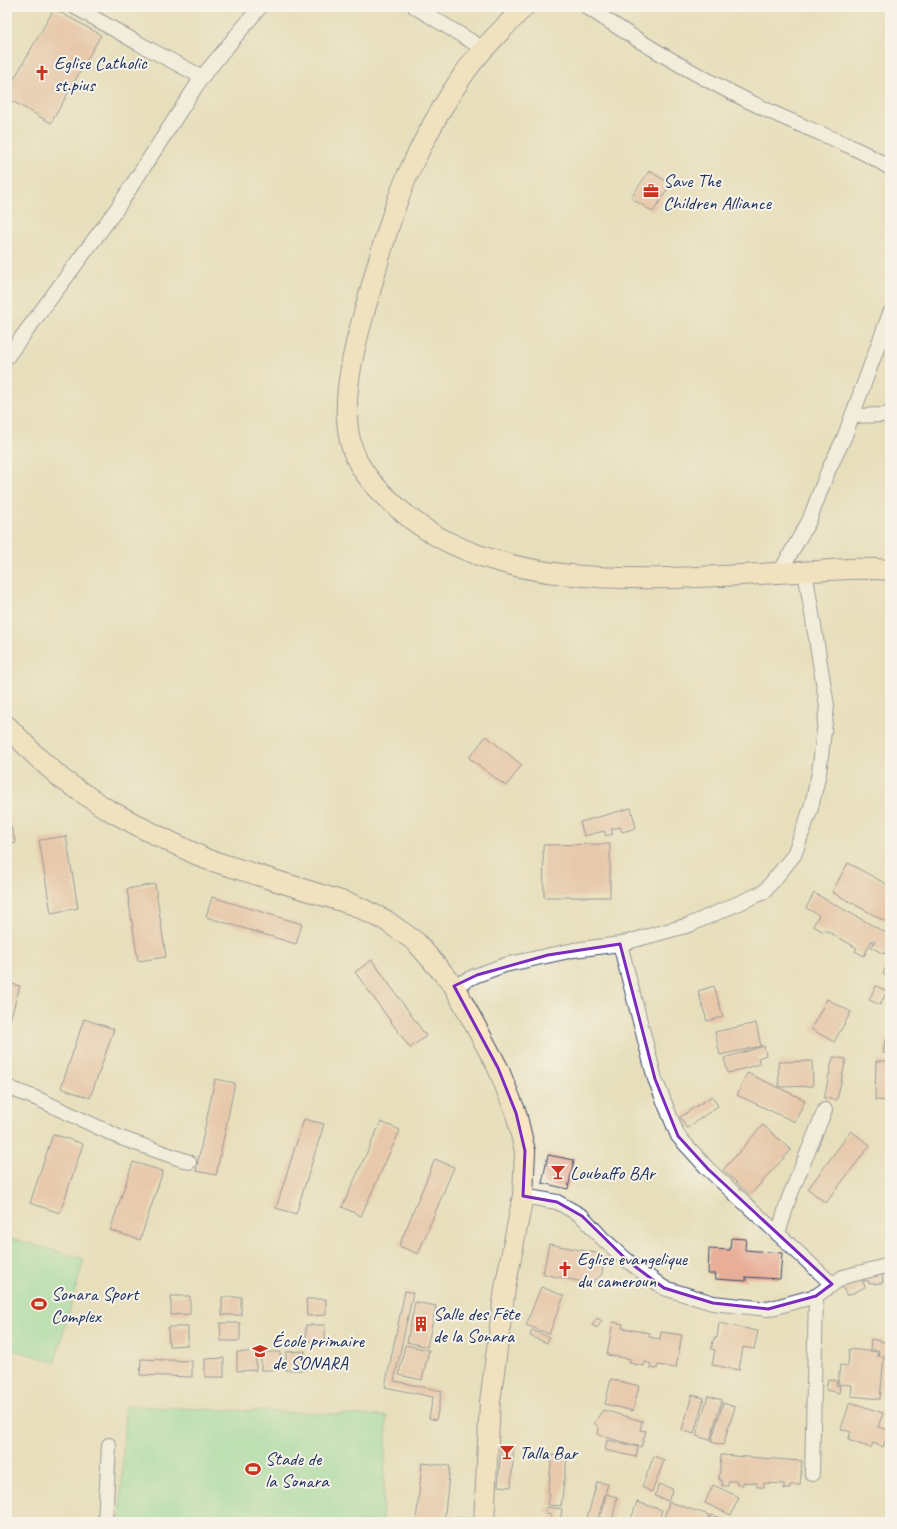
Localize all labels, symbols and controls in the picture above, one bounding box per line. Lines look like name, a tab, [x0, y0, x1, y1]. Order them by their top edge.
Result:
place label: Eglise Catholic st.pius	[54, 51, 148, 97]
church icon: Eglise Catholic st.pius	[33, 64, 51, 82]
place label: Save The Children Alliance	[663, 169, 773, 215]
office icon: Save The Children Alliance	[642, 182, 660, 200]
place label: Loubaffo BAr	[570, 1161, 657, 1185]
bar icon: Loubaffo BAr	[549, 1163, 567, 1181]
place label: Eglise evangelique du cameroun	[577, 1247, 689, 1293]
church icon: Eglise evangelique du cameroun	[556, 1260, 574, 1278]
place label: Sonara Sport Complex	[51, 1282, 140, 1328]
sports icon: Sonara Sport Complex	[30, 1295, 48, 1313]
place label: Salle des Fête de la Sonara	[433, 1302, 521, 1348]
building icon: Salle des Fête de la Sonara	[412, 1315, 430, 1333]
place label: École primaire de SONARA	[272, 1329, 366, 1375]
school or university icon: École primaire de SONARA	[251, 1342, 269, 1360]
place label: Talla Bar	[519, 1441, 579, 1465]
bar icon: Talla Bar	[498, 1443, 516, 1461]
place label: Stade de la Sonara	[265, 1447, 330, 1493]
sports icon: Stade de la Sonara	[244, 1460, 262, 1478]

